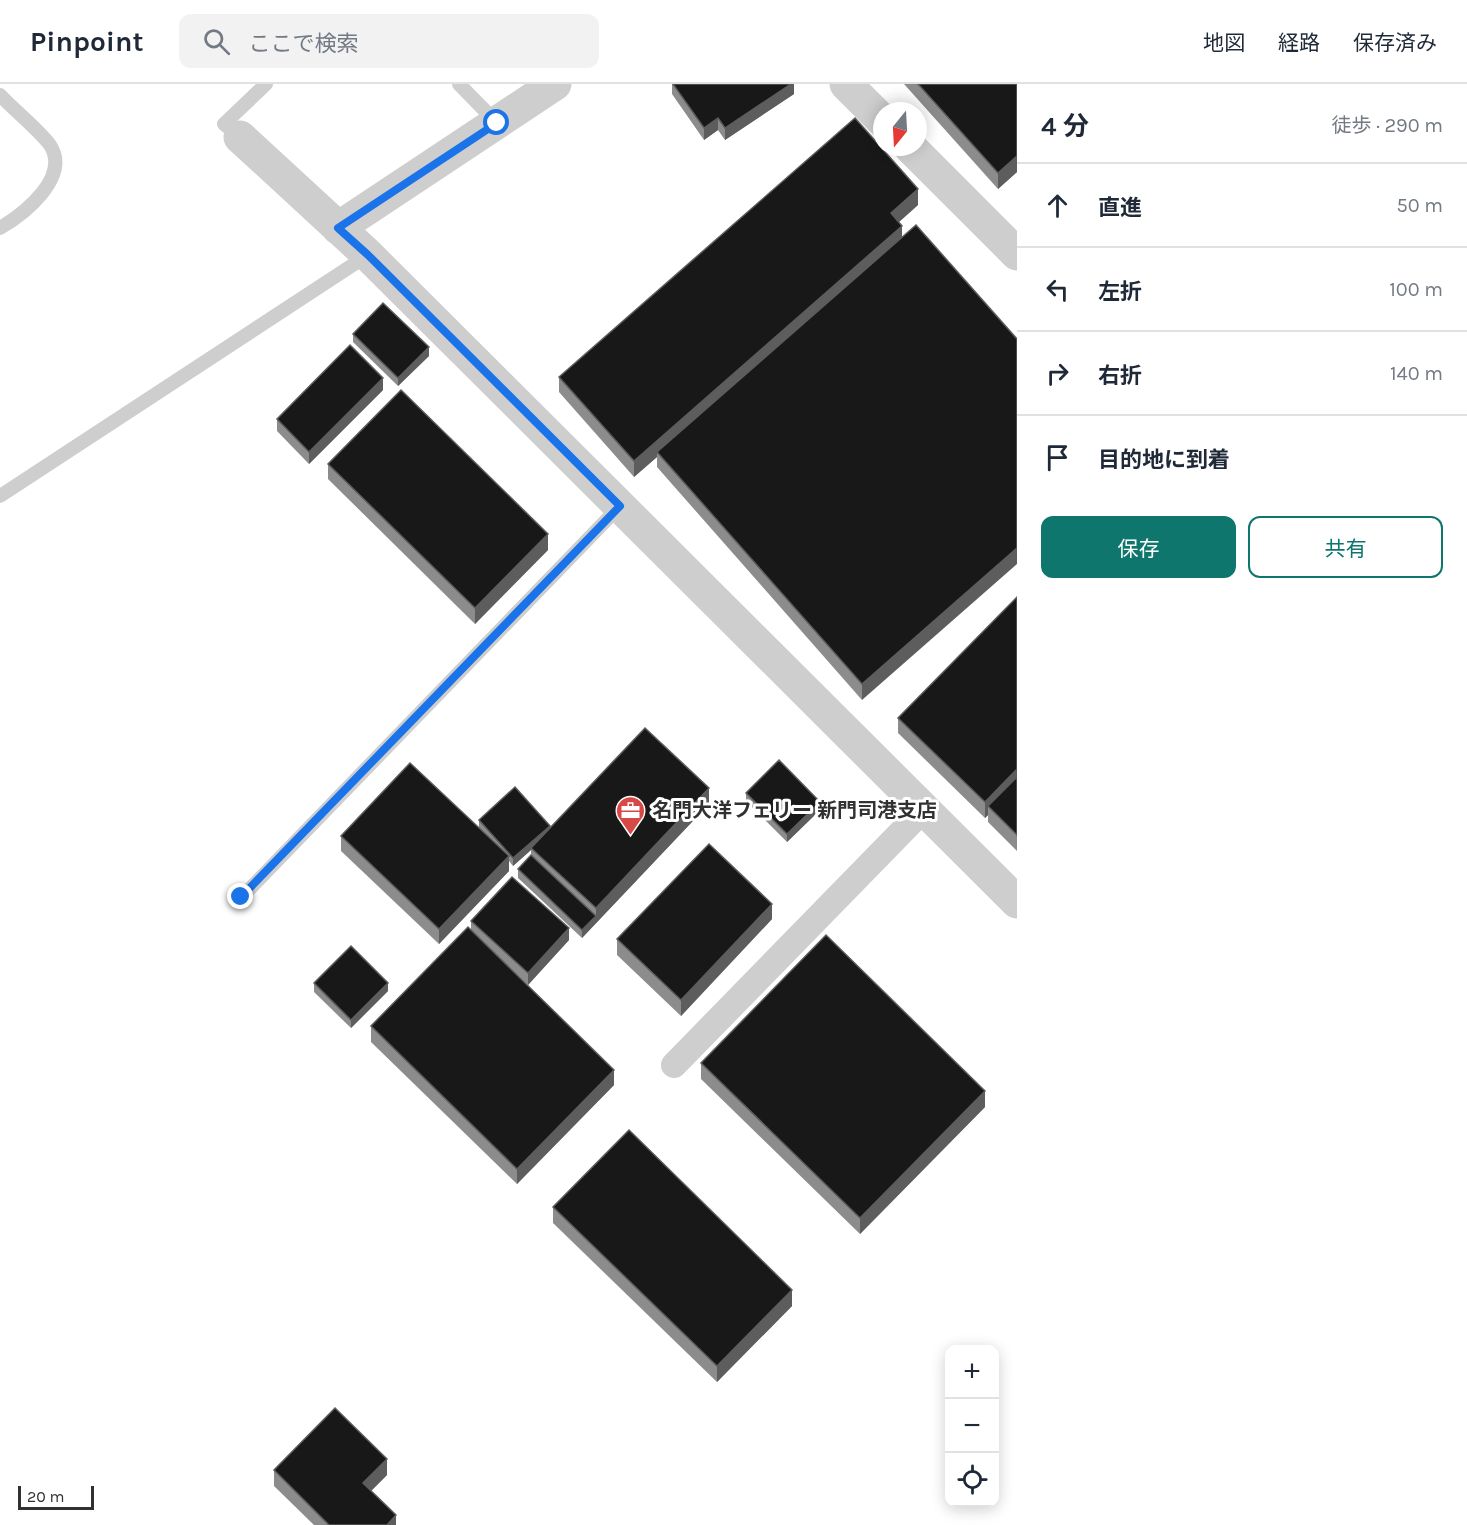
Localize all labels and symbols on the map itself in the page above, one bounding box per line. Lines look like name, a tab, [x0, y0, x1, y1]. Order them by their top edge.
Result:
north arrow	[873, 102, 927, 156]
route start	[483, 109, 509, 135]
office icon: 名門大洋フェリー 新門司港支店	[615, 794, 647, 836]
place label: 名門大洋フェリー 新門司港支店	[652, 799, 937, 822]
route end	[227, 883, 253, 909]
scale bar	[18, 1483, 94, 1510]

